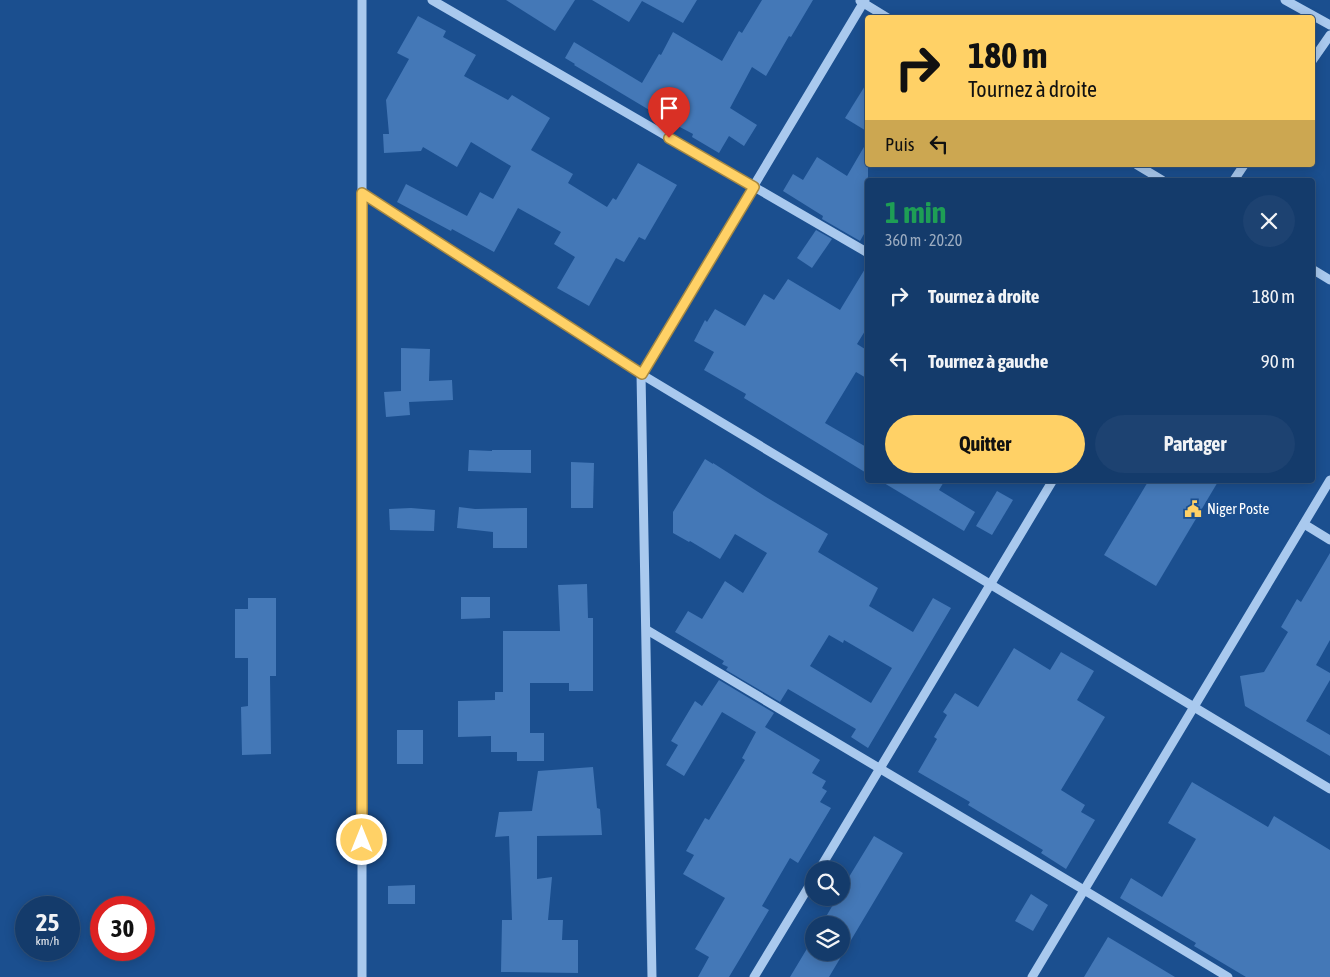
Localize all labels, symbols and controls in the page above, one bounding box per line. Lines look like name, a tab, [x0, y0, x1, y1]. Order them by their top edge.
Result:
icon: right	[885, 35, 950, 100]
text: 180 m	[968, 35, 1047, 75]
text: Tournez à droite	[968, 76, 1097, 102]
pin	[648, 87, 690, 138]
icon: arrive	[655, 94, 683, 122]
icon: left	[925, 130, 953, 158]
text: Puis	[885, 133, 915, 155]
text: 1 min	[885, 195, 946, 229]
button: close	[1243, 195, 1295, 247]
text: 360 m · 20:20	[885, 231, 962, 249]
icon: right	[885, 282, 913, 310]
text: Tournez à droite	[928, 285, 1039, 307]
text: 180 m	[1252, 285, 1295, 307]
icon: left	[885, 347, 913, 375]
text: Tournez à gauche	[928, 350, 1048, 372]
text: 90 m	[1261, 350, 1295, 372]
button: Quitter	[885, 415, 1085, 473]
button: Partager	[1095, 415, 1295, 473]
public building icon: Niger Poste	[1183, 499, 1203, 519]
place label: Niger Poste	[1207, 500, 1269, 517]
position arrow	[335, 813, 387, 865]
map controls	[805, 861, 850, 961]
button: search	[805, 861, 850, 906]
speed limit sign: 30	[90, 896, 155, 961]
text: 25	[36, 908, 59, 936]
button: layers	[805, 916, 850, 961]
text: km/h	[36, 934, 59, 948]

